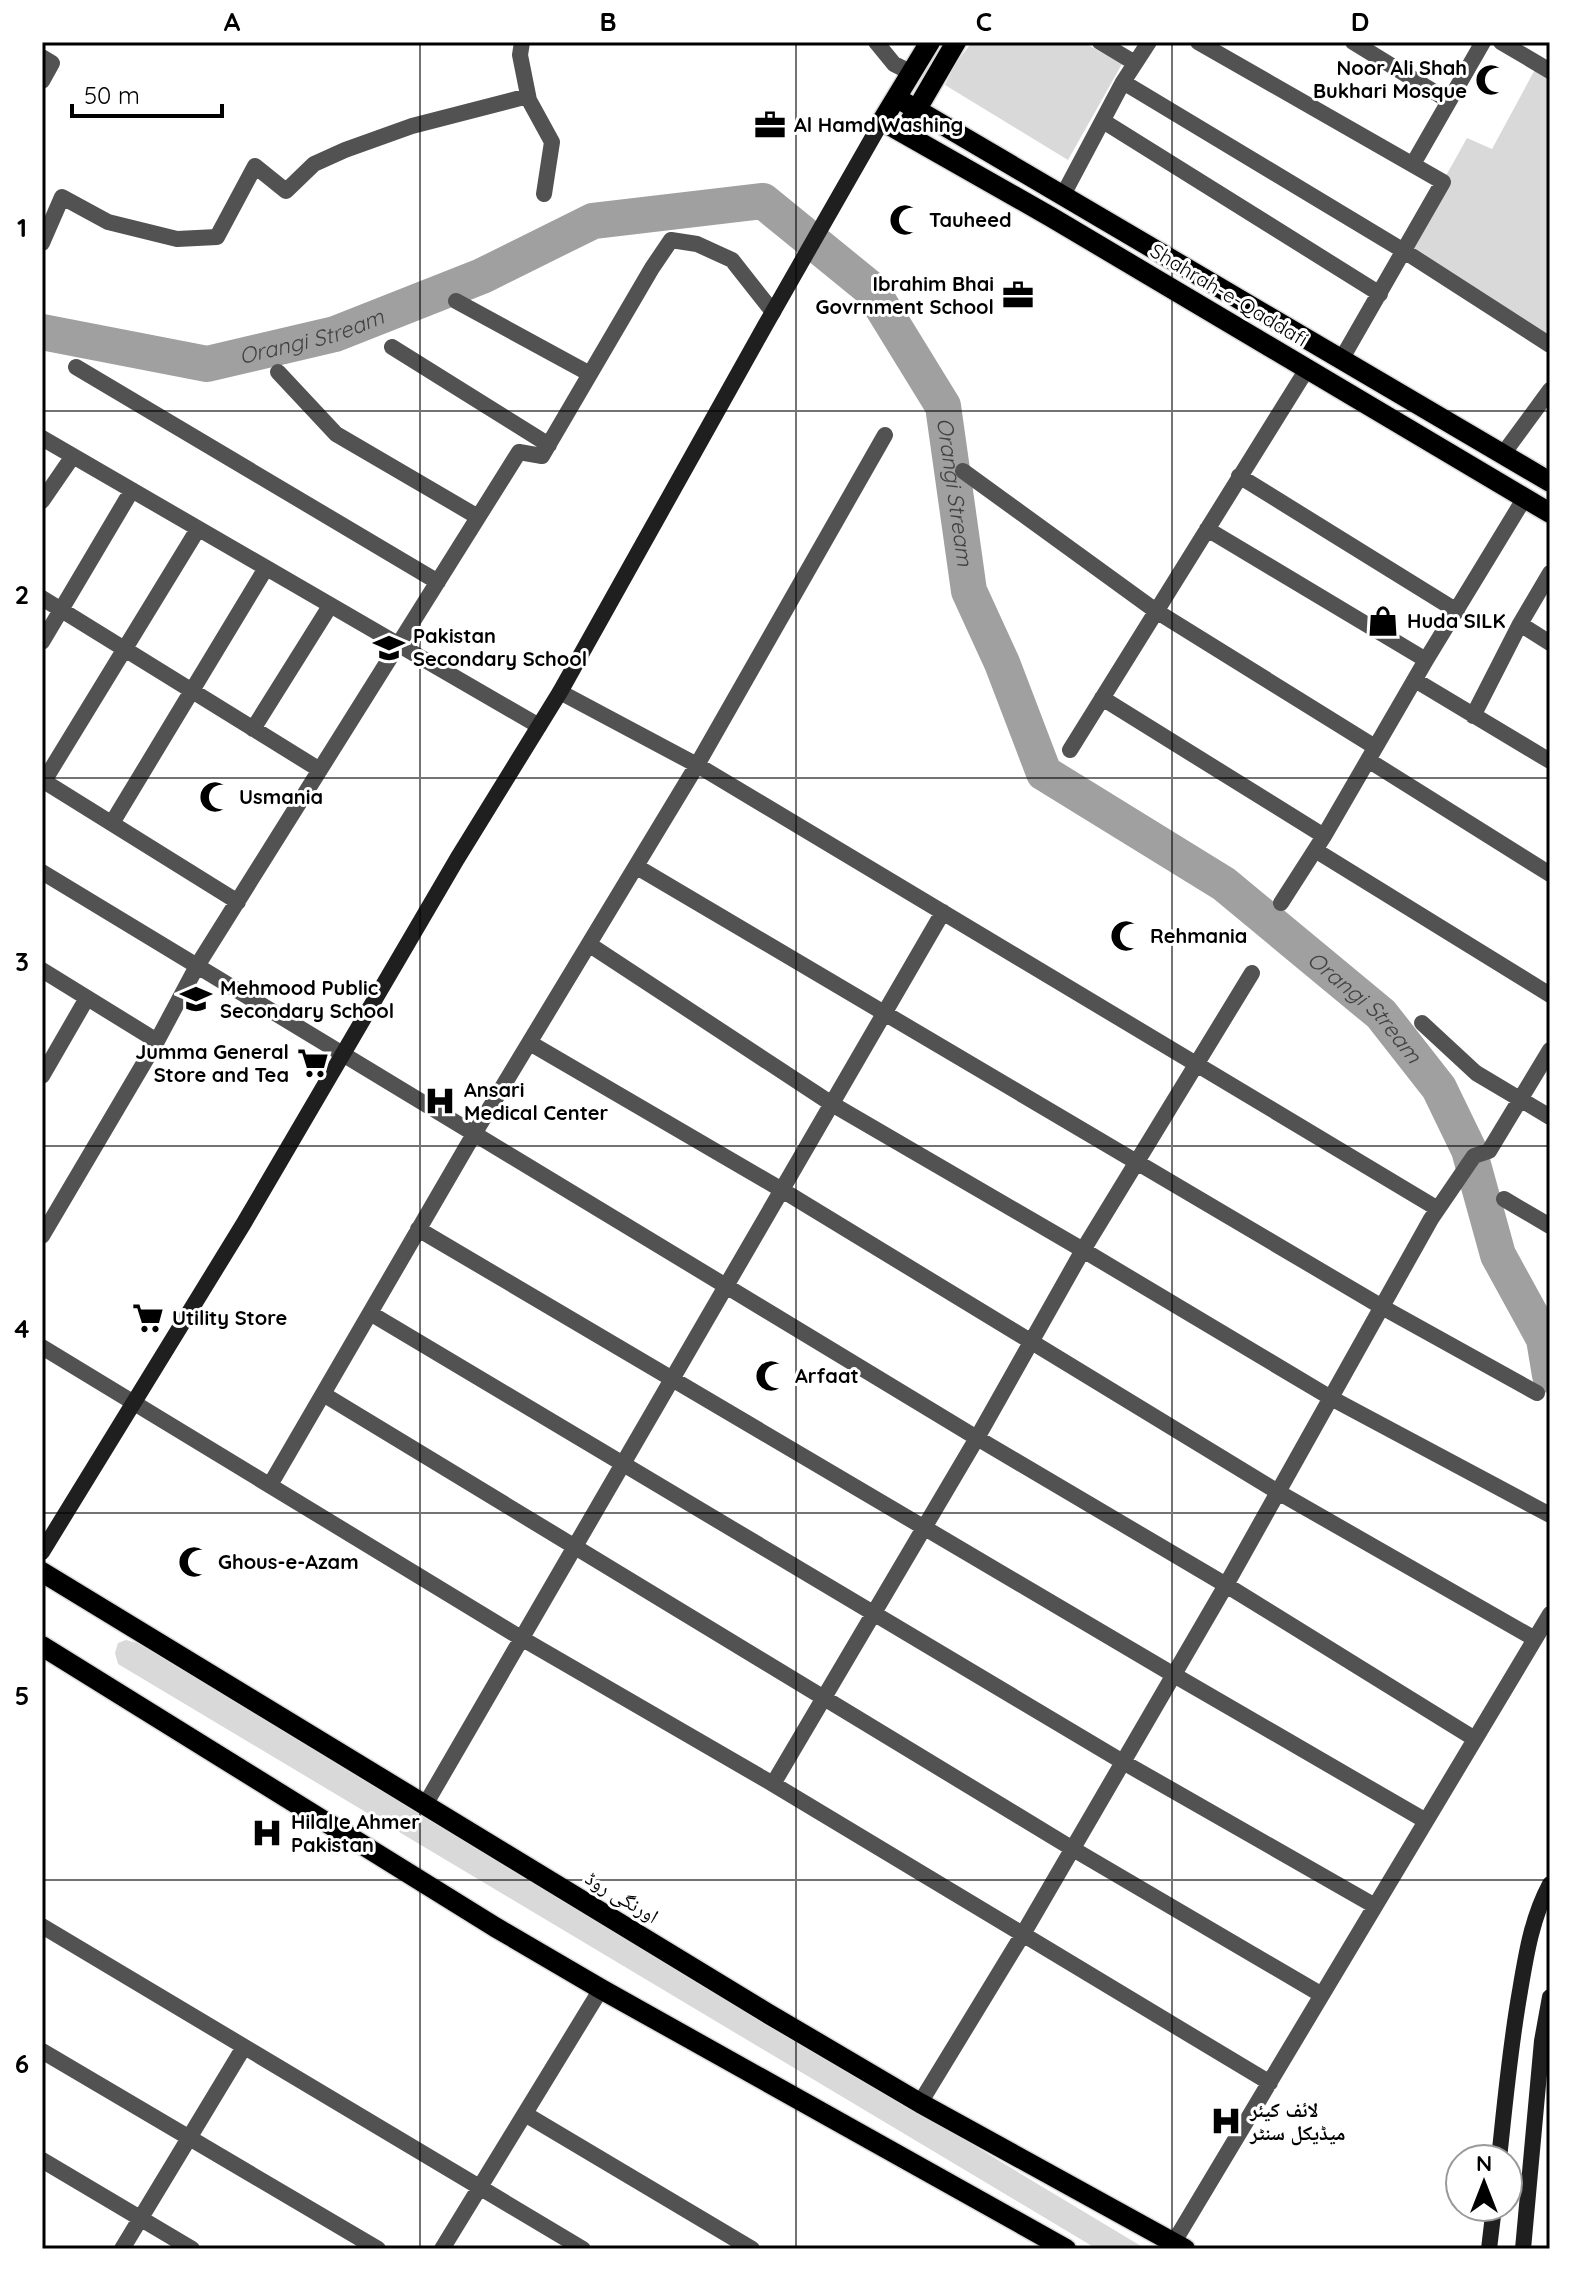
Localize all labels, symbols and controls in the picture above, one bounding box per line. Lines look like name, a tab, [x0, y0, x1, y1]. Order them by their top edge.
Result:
text: A	[224, 5, 241, 38]
text: B	[599, 5, 617, 38]
text: C	[976, 5, 992, 38]
text: D	[1351, 5, 1369, 38]
place label: Noor Ali Shah Bukhari Mosque	[1313, 55, 1467, 103]
mosque icon: Noor Ali Shah Bukhari Mosque	[1474, 63, 1508, 97]
scale bar	[72, 68, 222, 118]
text: 50 m	[84, 80, 140, 110]
office icon: Al Hamd Washing	[753, 108, 787, 142]
place label: Al Hamd Washing	[794, 112, 963, 137]
mosque icon: Tauheed	[888, 203, 922, 237]
place label: Tauheed	[929, 207, 1012, 232]
text: 1	[17, 211, 27, 244]
street label: Shahrah-e-Qaddafi	[1146, 238, 1313, 351]
place label: Ibrahim Bhai Govrnment School	[816, 271, 994, 319]
office icon: Ibrahim Bhai Govrnment School	[1001, 278, 1035, 312]
water label: Orangi Stream	[236, 302, 389, 370]
water label: Orangi Stream	[931, 416, 979, 569]
text: 2	[15, 578, 29, 611]
shop icon: Huda SILK	[1366, 604, 1400, 638]
place label: Huda SILK	[1407, 608, 1506, 633]
place label: Pakistan Secondary School	[413, 623, 587, 671]
school or university icon: Pakistan Secondary School	[372, 631, 406, 665]
mosque icon: Usmania	[198, 780, 232, 814]
place label: Usmania	[239, 784, 323, 809]
mosque icon: Rehmania	[1109, 919, 1143, 953]
place label: Rehmania	[1150, 923, 1247, 948]
text: 3	[15, 945, 29, 978]
water label: Orangi Stream	[1302, 945, 1429, 1069]
place label: Mehmood Public Secondary School	[220, 975, 394, 1023]
school or university icon: Mehmood Public Secondary School	[179, 982, 213, 1016]
place label: Jumma General Store and Tea	[135, 1039, 289, 1087]
supermarket icon: Jumma General Store and Tea	[296, 1046, 330, 1080]
place label: Ansari Medical Center	[464, 1077, 609, 1125]
hospital icon: Ansari Medical Center	[423, 1084, 457, 1118]
supermarket icon: Utility Store	[131, 1301, 165, 1335]
place label: Utility Store	[172, 1305, 287, 1330]
text: 4	[14, 1312, 30, 1345]
mosque icon: Arfaat	[754, 1359, 788, 1393]
place label: Arfaat	[795, 1363, 859, 1388]
mosque icon: Ghous-e-Azam	[177, 1545, 211, 1579]
place label: Ghous-e-Azam	[218, 1549, 359, 1574]
text: 5	[15, 1679, 29, 1712]
place label: Hilal e Ahmer Pakistan	[291, 1809, 420, 1857]
hospital icon: Hilal e Ahmer Pakistan	[250, 1816, 284, 1850]
street label: اورنگی روڈ	[581, 1865, 663, 1928]
text: 6	[15, 2047, 29, 2080]
place label: لائف کیئر میڈیکل سنٹر	[1249, 2097, 1345, 2146]
hospital icon: لائف کیئر میڈیکل سنٹر	[1209, 2104, 1243, 2138]
north arrow	[1444, 2143, 1524, 2223]
text: N	[1476, 2149, 1492, 2177]

